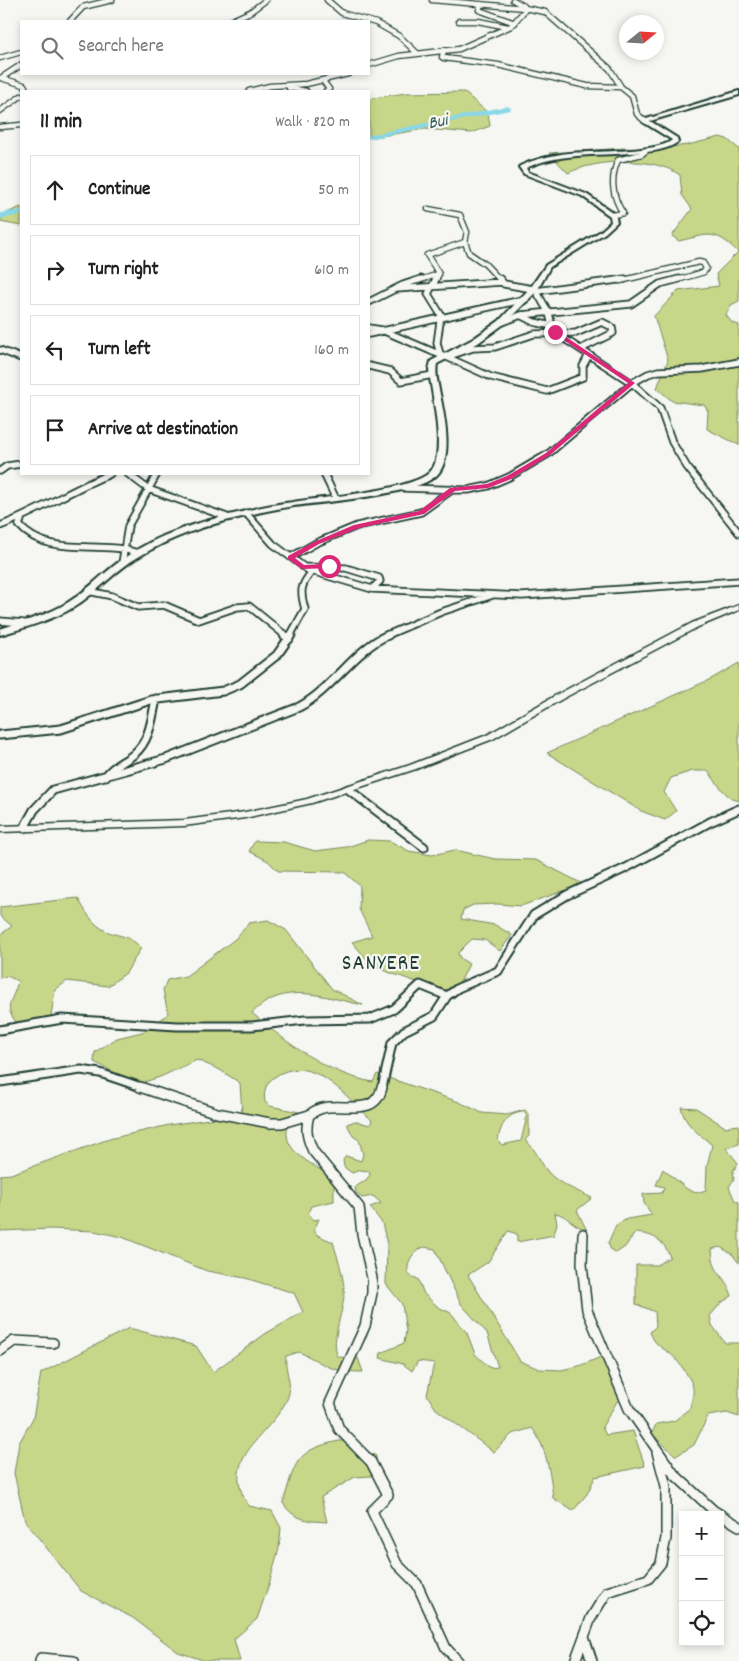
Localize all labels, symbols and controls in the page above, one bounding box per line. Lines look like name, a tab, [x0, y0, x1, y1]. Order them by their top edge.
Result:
north arrow	[619, 15, 664, 60]
search box	[20, 20, 370, 75]
icon: search	[38, 34, 66, 62]
text: Search here	[78, 34, 164, 61]
text: 11 min	[40, 108, 82, 138]
water label: Bui	[426, 108, 453, 137]
text: Walk · 820 m	[275, 111, 350, 134]
icon: ahead	[41, 176, 69, 204]
text: Continue	[88, 177, 150, 204]
text: 50 m	[318, 179, 349, 202]
icon: right	[41, 256, 69, 284]
text: Turn right	[88, 257, 159, 284]
text: 610 m	[314, 259, 349, 282]
route end	[544, 321, 567, 344]
icon: left	[41, 336, 69, 364]
text: Turn left	[88, 337, 151, 364]
text: 160 m	[314, 339, 349, 362]
icon: arrive	[41, 416, 69, 444]
text: Arrive at destination	[88, 417, 238, 444]
route start	[318, 555, 341, 578]
district label: SANYERE	[342, 949, 420, 980]
map controls	[679, 1511, 724, 1646]
button: +	[679, 1511, 724, 1556]
button: −	[679, 1556, 724, 1601]
button: locate	[679, 1601, 724, 1646]

